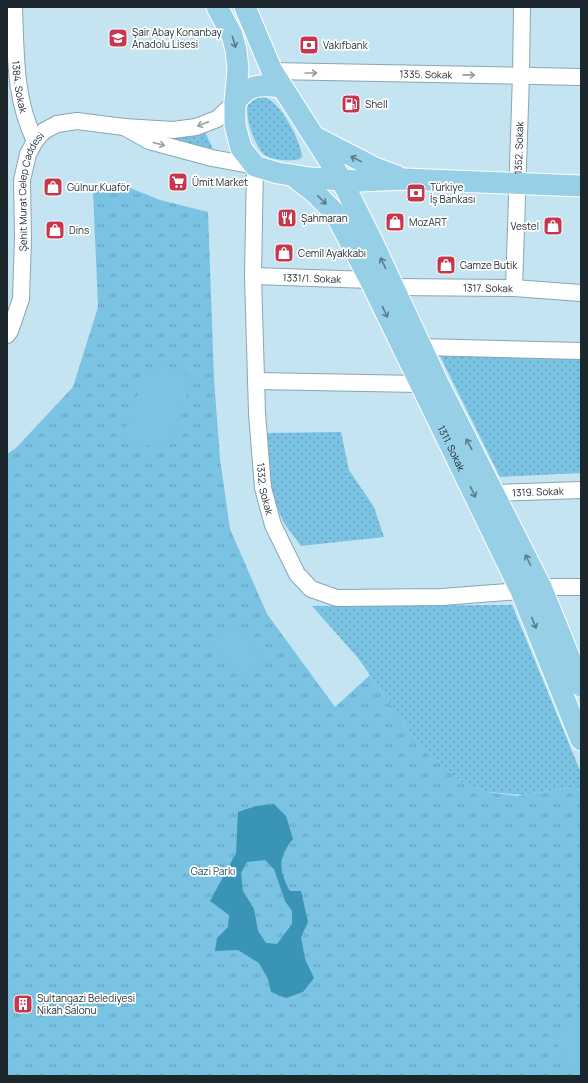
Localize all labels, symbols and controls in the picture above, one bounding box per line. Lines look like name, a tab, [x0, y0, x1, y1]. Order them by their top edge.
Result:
place label: Şair Abay Konanbay Anadolu Lisesi	[132, 25, 223, 51]
school or university icon: Şair Abay Konanbay Anadolu Lisesi	[107, 27, 129, 49]
bank icon: Vakıfbank	[298, 34, 320, 56]
one-way arrow	[231, 35, 238, 48]
place label: Vakıfbank	[323, 38, 369, 52]
street label: 1384. Sokak	[9, 60, 31, 116]
street label: 1335. Sokak	[399, 66, 454, 82]
one-way arrow	[304, 69, 317, 77]
one-way arrow	[462, 71, 475, 78]
fuel station icon: Shell	[340, 93, 362, 115]
place label: Shell	[365, 97, 388, 111]
street label: 1352. Sokak	[511, 120, 526, 175]
one-way arrow	[198, 121, 210, 129]
street label: Şehit Murat Celep Caddesi	[15, 129, 47, 251]
one-way arrow	[153, 141, 166, 148]
one-way arrow	[350, 155, 362, 162]
supermarket icon: Ümit Market	[167, 171, 189, 193]
place label: Ümit Market	[192, 175, 248, 189]
shop icon: Gülnur Kuaför	[42, 176, 64, 198]
place label: Gülnur Kuaför	[67, 180, 130, 194]
place label: Türkiye İş Bankası	[430, 180, 475, 206]
bank icon: Türkiye İş Bankası	[405, 182, 427, 204]
one-way arrow	[317, 195, 327, 205]
restaurant icon: Şahmaran	[276, 207, 298, 229]
place label: Şahmaran	[301, 211, 348, 225]
shop icon: MozART	[384, 211, 406, 233]
place label: MozART	[409, 215, 447, 229]
shop icon: Vestel	[542, 215, 564, 237]
shop icon: Dins	[44, 219, 66, 241]
place label: Vestel	[510, 219, 539, 233]
place label: Dins	[69, 223, 89, 237]
shop icon: Cemil Ayakkabı	[273, 242, 295, 264]
place label: Cemil Ayakkabı	[298, 246, 366, 260]
shop icon: Gamze Butik	[435, 254, 457, 276]
one-way arrow	[379, 258, 386, 270]
place label: Gamze Butik	[460, 258, 518, 272]
street label: 1331/1. Sokak	[283, 270, 342, 286]
street label: 1317. Sokak	[463, 281, 514, 295]
one-way arrow	[382, 306, 389, 318]
street label: 1311. Sokak	[435, 423, 469, 474]
one-way arrow	[465, 438, 472, 450]
street label: 1332. Sokak	[254, 462, 277, 517]
street label: 1319. Sokak	[512, 484, 565, 499]
one-way arrow	[470, 486, 477, 498]
one-way arrow	[524, 554, 531, 566]
one-way arrow	[531, 616, 539, 628]
park label: Gazi Parkı	[191, 864, 235, 878]
place label: Sultangazi Belediyesi Nikah Salonu	[37, 991, 135, 1017]
building icon: Sultangazi Belediyesi Nikah Salonu	[12, 993, 34, 1015]

